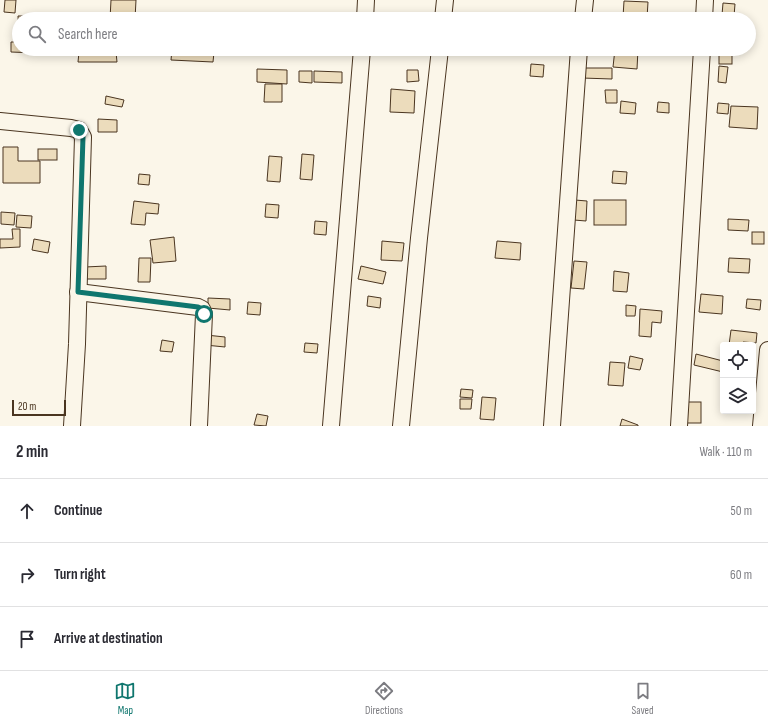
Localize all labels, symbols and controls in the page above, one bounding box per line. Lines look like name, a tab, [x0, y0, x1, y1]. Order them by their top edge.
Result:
search box	[12, 12, 756, 56]
icon: search	[26, 23, 48, 45]
text: Search here	[58, 25, 118, 44]
route end	[70, 121, 88, 139]
route start	[195, 305, 213, 323]
map controls	[720, 342, 756, 414]
button: locate	[720, 342, 756, 378]
button: layers	[720, 378, 756, 414]
scale bar	[12, 398, 66, 417]
text: 20 m	[18, 400, 36, 413]
text: 2 min	[16, 442, 48, 462]
text: Walk · 110 m	[699, 444, 752, 460]
icon: ahead	[16, 500, 38, 522]
text: Continue	[54, 501, 103, 520]
text: 50 m	[731, 503, 752, 519]
icon: right	[16, 564, 38, 586]
text: Turn right	[54, 565, 106, 584]
text: 60 m	[730, 567, 752, 583]
icon: arrive	[16, 628, 38, 650]
text: Arrive at destination	[54, 629, 163, 648]
tab: Map	[114, 680, 136, 717]
tab: Directions	[365, 680, 403, 717]
tab: Saved	[632, 680, 654, 717]

